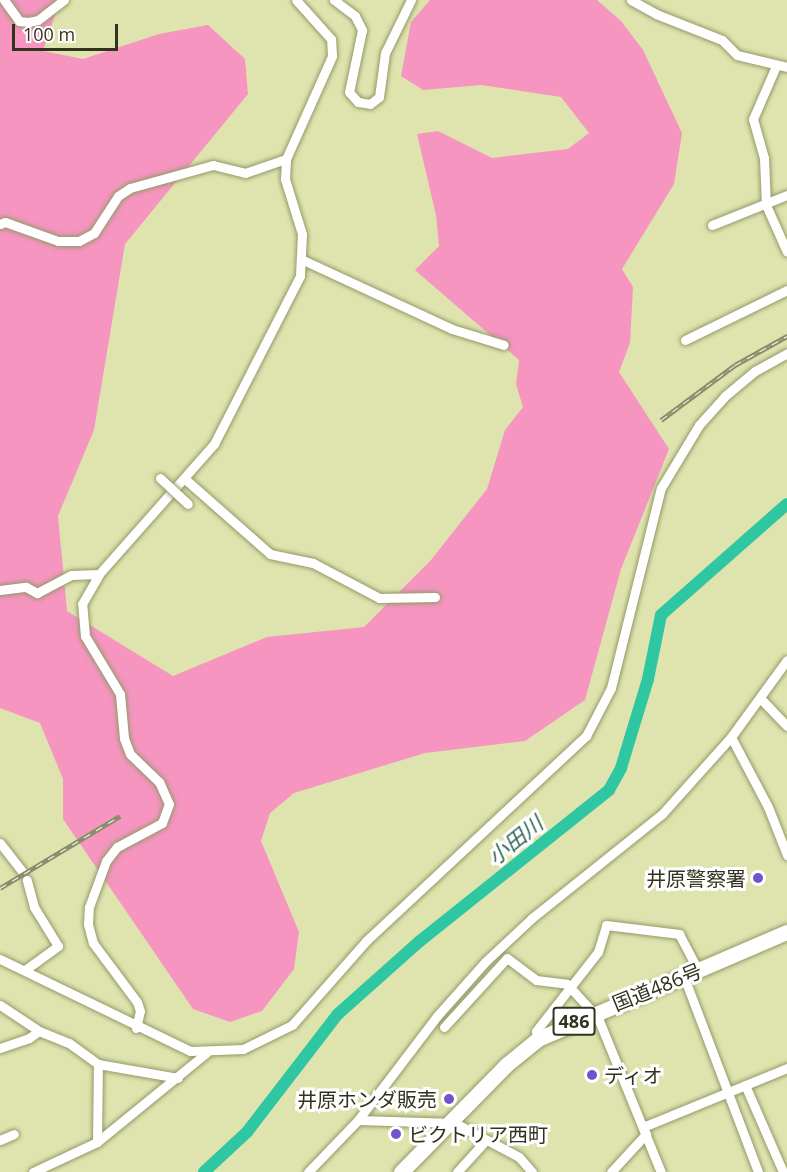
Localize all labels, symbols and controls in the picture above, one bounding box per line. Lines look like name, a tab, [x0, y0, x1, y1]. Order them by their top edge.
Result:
scale bar	[15, 12, 122, 50]
text: 100 m	[23, 22, 75, 46]
water label: 小田川	[483, 810, 547, 870]
place label: 井原警察署	[646, 866, 746, 890]
marker: 井原警察署	[751, 871, 765, 885]
street label: 国道486号	[609, 958, 705, 1016]
road number: 486	[552, 1006, 596, 1036]
place label: ディオ	[604, 1063, 664, 1087]
marker: ディオ	[585, 1068, 599, 1082]
place label: 井原ホンダ販売	[297, 1087, 437, 1111]
marker: 井原ホンダ販売	[442, 1092, 456, 1106]
place label: ビクトリア西町	[408, 1122, 548, 1146]
marker: ビクトリア西町	[389, 1127, 403, 1141]

